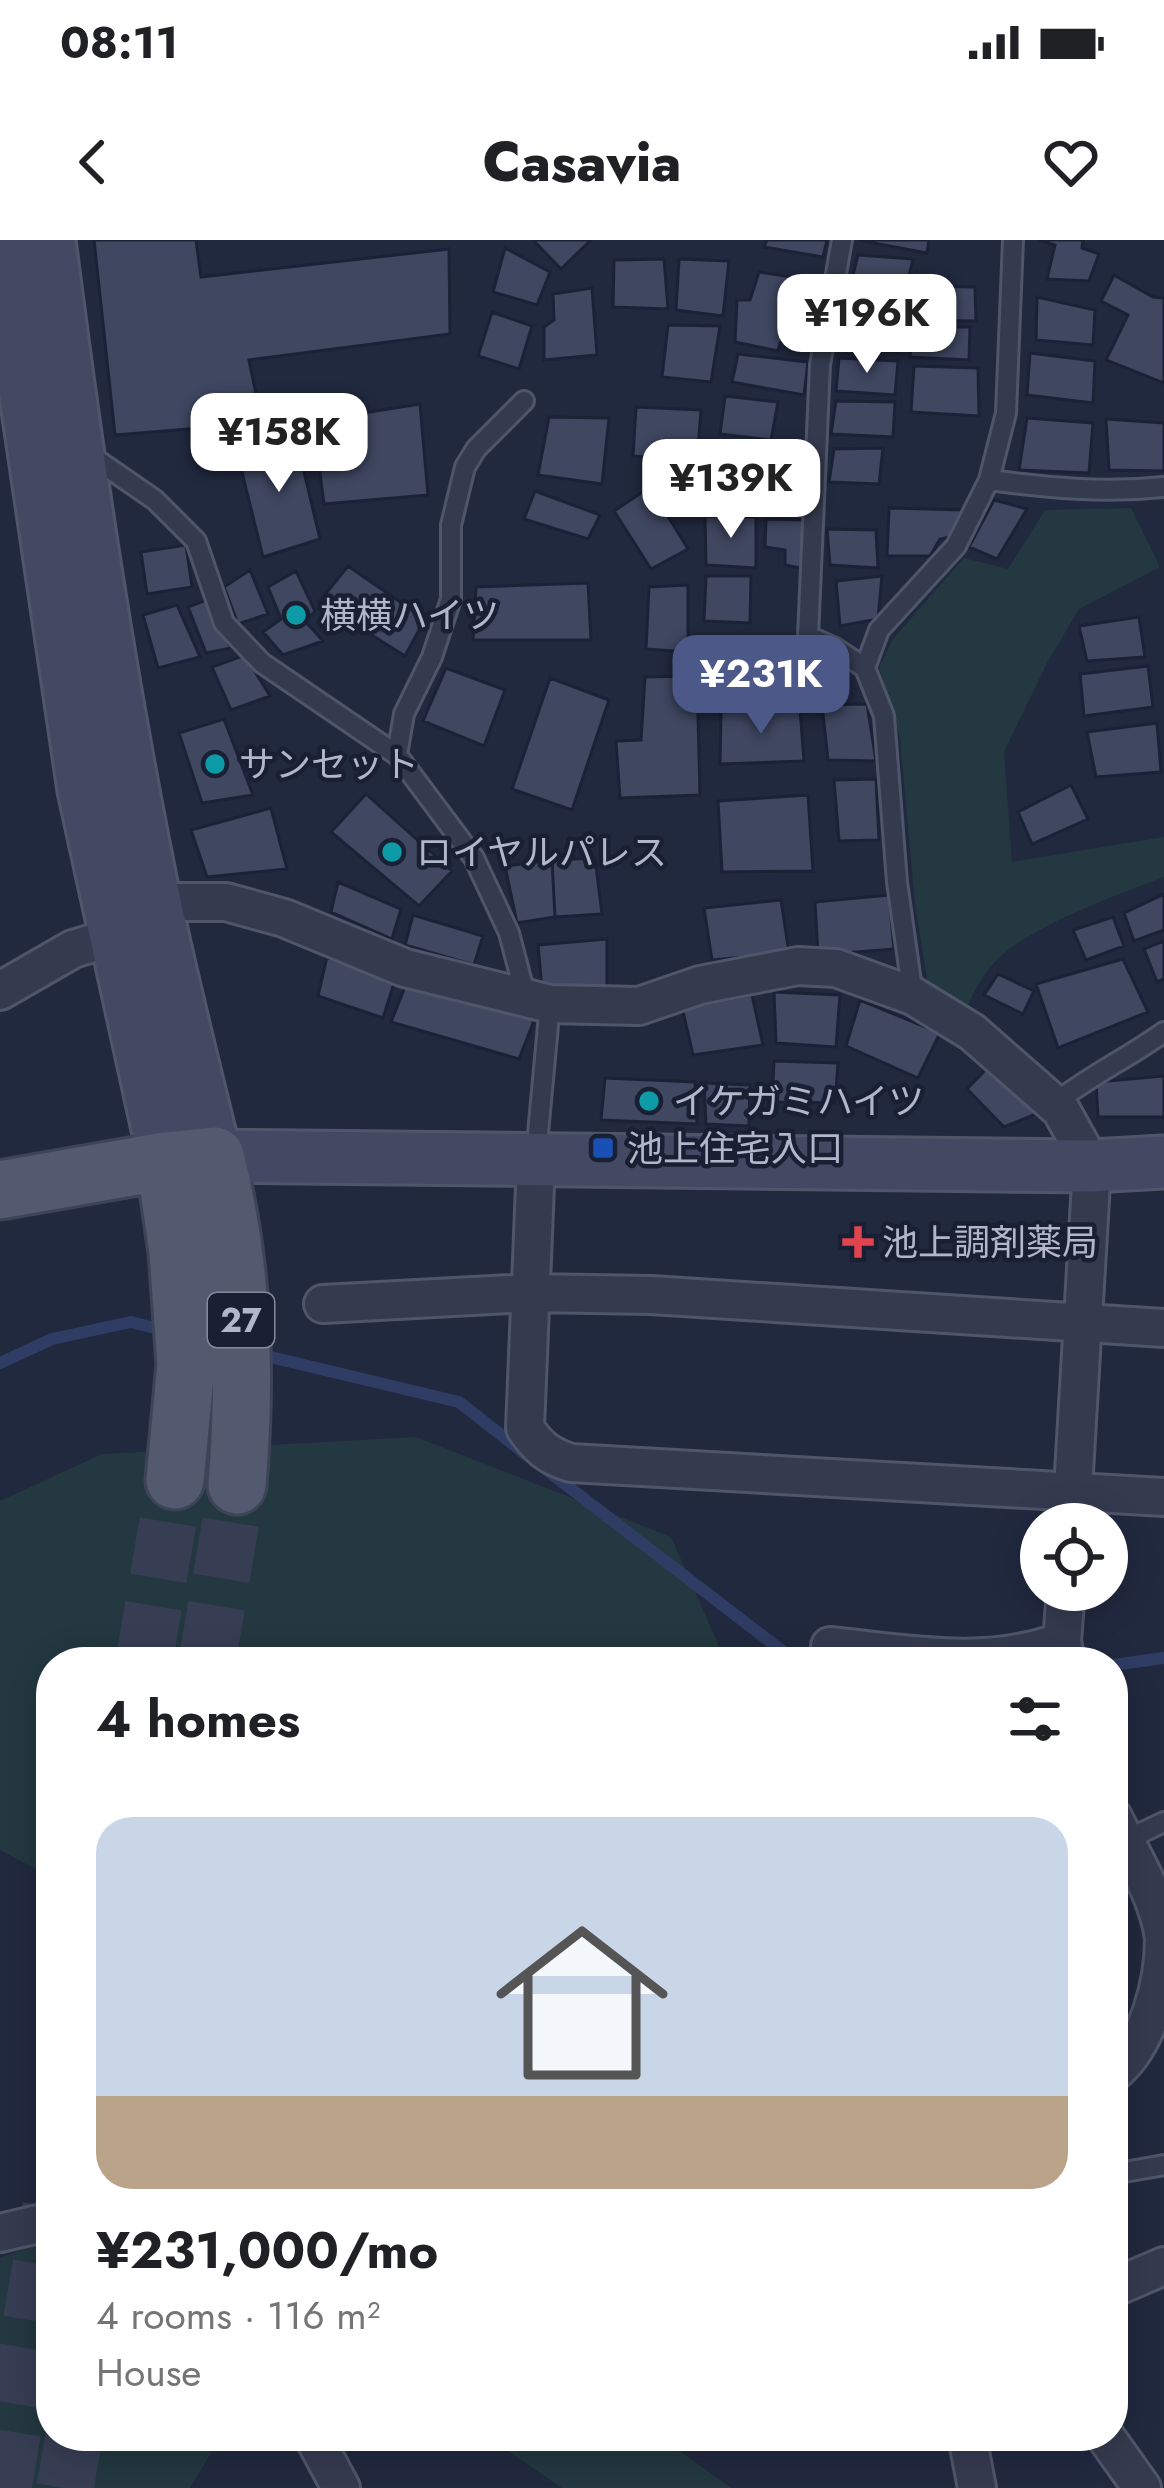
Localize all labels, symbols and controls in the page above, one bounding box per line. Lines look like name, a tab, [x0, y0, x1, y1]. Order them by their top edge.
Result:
text: 08:11	[60, 10, 178, 75]
text: Casavia	[483, 123, 681, 201]
icon: back	[60, 129, 126, 195]
icon: heart	[1038, 129, 1104, 195]
pin: ¥196K	[783, 274, 951, 376]
text: ¥196K	[804, 284, 930, 341]
pin: ¥158K	[195, 393, 363, 495]
text: ¥158K	[218, 403, 340, 460]
pin: ¥139K	[647, 439, 815, 541]
text: ¥139K	[669, 449, 793, 506]
place label: 横横ハイツ	[320, 589, 499, 641]
marker: 横横ハイツ	[283, 602, 309, 628]
pin: ¥231K	[677, 635, 845, 737]
text: ¥231K	[699, 645, 823, 702]
place label: サンセット	[239, 738, 419, 790]
marker: サンセット	[202, 751, 228, 777]
place label: ロイヤルパレス	[416, 826, 667, 878]
marker: ロイヤルパレス	[379, 839, 405, 865]
place label: イケガミハイツ	[673, 1075, 924, 1127]
marker: イケガミハイツ	[636, 1088, 662, 1114]
place label: 池上住宅入口	[627, 1122, 843, 1174]
marker: 池上住宅入口	[590, 1135, 616, 1161]
place label: 池上調剤薬局	[882, 1216, 1098, 1268]
marker: 池上調剤薬局	[845, 1229, 871, 1255]
road number: 27	[208, 1293, 274, 1347]
map controls	[1020, 1503, 1128, 1611]
button: locate	[1020, 1503, 1128, 1611]
text: 4 homes	[96, 1682, 300, 1756]
icon: filters	[1002, 1686, 1068, 1752]
icon: home	[474, 1895, 690, 2111]
text: ¥231,000/mo	[96, 2213, 438, 2287]
text: 4 rooms · 116 m²	[96, 2287, 380, 2344]
text: House	[96, 2344, 201, 2401]

